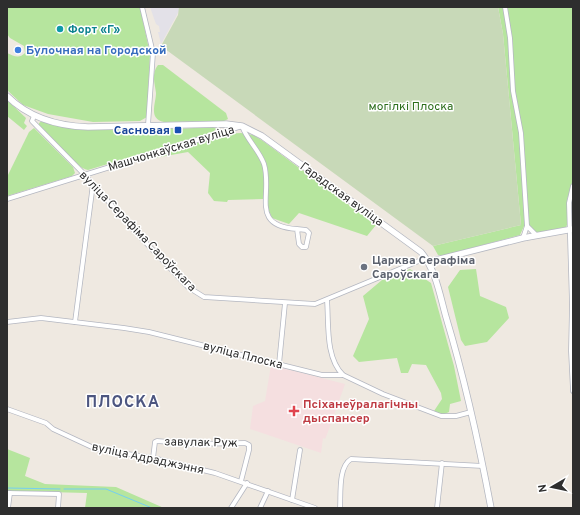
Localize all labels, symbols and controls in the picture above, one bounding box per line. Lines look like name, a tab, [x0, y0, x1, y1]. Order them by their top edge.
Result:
place label: Форт «Г»	[68, 22, 120, 38]
marker: Форт «Г»	[55, 24, 65, 34]
place label: Булочная на Городской	[26, 43, 166, 59]
marker: Булочная на Городской	[13, 45, 23, 55]
park label: могілкі Плоска	[369, 99, 453, 115]
street label: Машчонкаўская вуліца	[106, 122, 236, 176]
place label: Сасновая	[114, 123, 170, 139]
marker: Сасновая	[173, 125, 183, 135]
street label: Гарадская вуліца	[296, 159, 386, 231]
street label: вуліца Серафіма Сароўскага	[75, 168, 199, 296]
place label: Царква Серафіма Сароўскага	[372, 253, 475, 283]
marker: Царква Серафіма Сароўскага	[359, 262, 369, 272]
street label: вуліца Плоска	[201, 338, 284, 374]
district label: ПЛОСКА	[86, 393, 160, 413]
place label: Псіханеўралагічны дыспансер	[303, 397, 418, 427]
marker: Псіханеўралагічны дыспансер	[288, 405, 300, 417]
street label: завулак Руж	[164, 434, 238, 452]
street label: вуліца Адраджэння	[90, 439, 205, 479]
north arrow	[532, 467, 572, 507]
text: N	[536, 483, 551, 493]

